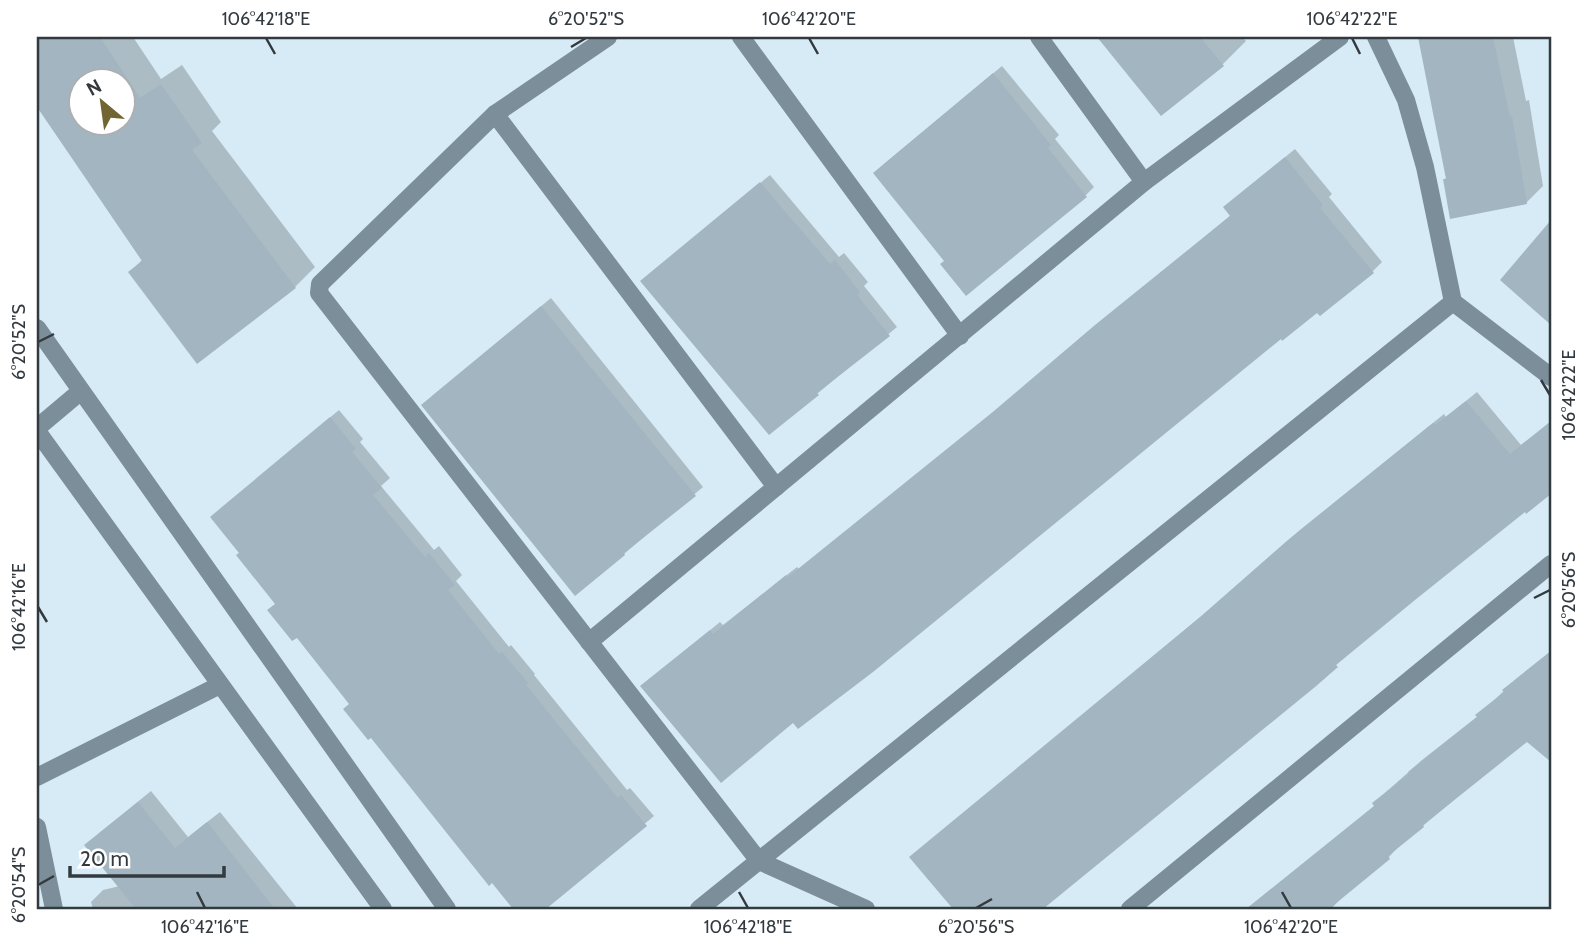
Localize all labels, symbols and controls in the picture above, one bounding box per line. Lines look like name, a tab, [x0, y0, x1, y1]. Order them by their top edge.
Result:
text: 106°42'18"E	[222, 8, 310, 30]
text: 6°20'52"S	[548, 8, 624, 30]
text: 106°42'20"E	[762, 8, 856, 30]
text: 106°42'22"E	[1307, 8, 1397, 30]
north arrow	[66, 66, 136, 136]
text: N	[83, 74, 105, 101]
text: 6°20'52"S	[8, 304, 30, 380]
text: 106°42'22"E	[1558, 350, 1580, 440]
text: 6°20'56"S	[1558, 552, 1580, 628]
text: 106°42'16"E	[8, 563, 30, 651]
scale bar	[70, 834, 224, 878]
text: 20 m	[80, 846, 129, 871]
text: 6°20'54"S	[8, 847, 30, 923]
text: 106°42'16"E	[161, 916, 249, 938]
text: 106°42'18"E	[704, 916, 792, 938]
text: 6°20'56"S	[938, 916, 1014, 938]
text: 106°42'20"E	[1244, 916, 1338, 938]

